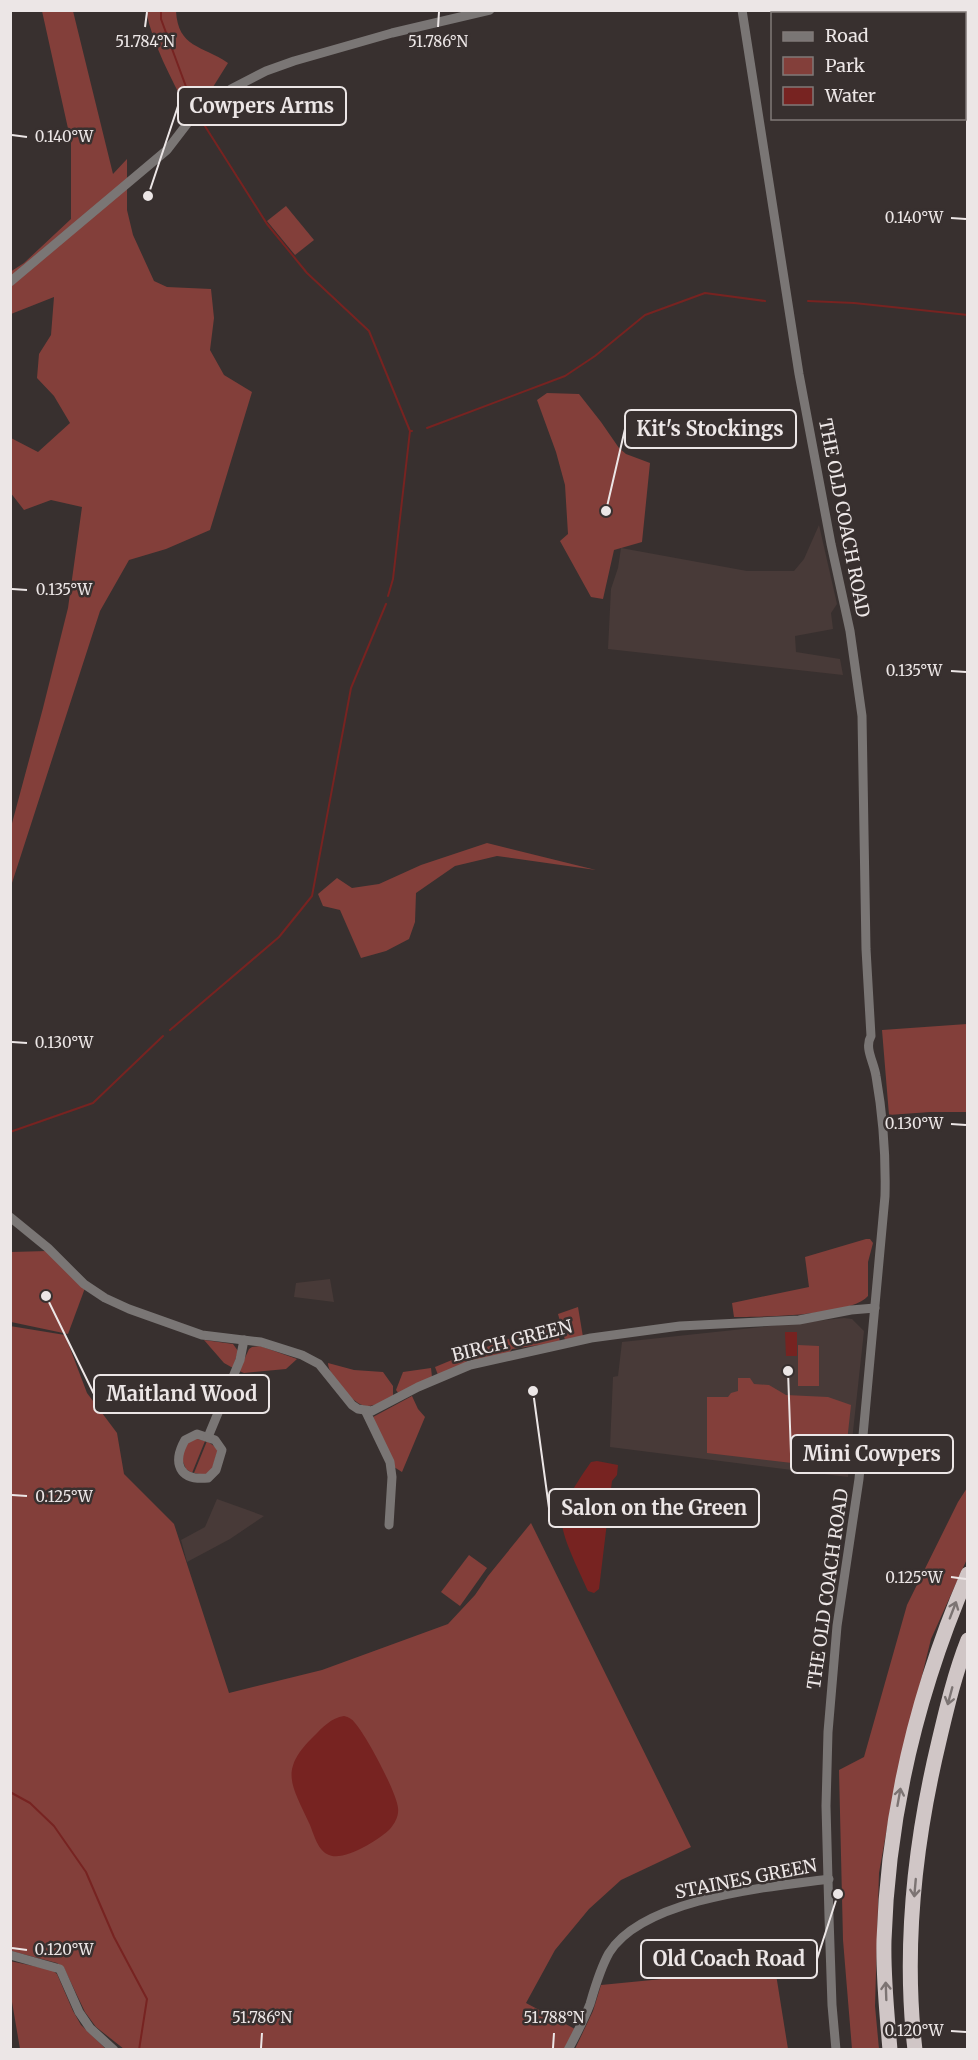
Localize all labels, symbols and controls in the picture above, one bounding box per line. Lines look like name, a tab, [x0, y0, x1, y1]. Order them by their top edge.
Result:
legend	[771, 12, 966, 120]
text: Road	[825, 24, 869, 47]
text: 51.784°N	[115, 32, 175, 51]
text: 51.786°N	[408, 32, 468, 51]
text: Park	[825, 54, 866, 77]
text: Water	[824, 84, 876, 107]
callout: Cowpers Arms	[178, 87, 346, 125]
text: Cowpers Arms	[190, 93, 334, 118]
text: 0.140°W	[35, 127, 94, 146]
text: 0.140°W	[885, 208, 944, 227]
callout: Kit's Stockings	[625, 410, 796, 448]
text: Kit's Stockings	[636, 416, 784, 441]
street label: THE OLD COACH ROAD	[814, 416, 875, 619]
text: 0.135°W	[36, 580, 93, 599]
text: 0.135°W	[886, 661, 943, 680]
text: 0.130°W	[35, 1033, 94, 1052]
text: 0.130°W	[885, 1114, 944, 1133]
street label: BIRCH GREEN	[449, 1314, 575, 1367]
callout: Maitland Wood	[94, 1375, 269, 1413]
text: Maitland Wood	[107, 1381, 257, 1406]
callout: Mini Cowpers	[791, 1435, 953, 1473]
text: Mini Cowpers	[803, 1441, 941, 1466]
text: 0.125°W	[35, 1487, 94, 1506]
street label: THE OLD COACH ROAD	[802, 1487, 853, 1691]
callout: Salon on the Green	[549, 1489, 759, 1527]
text: Salon on the Green	[561, 1495, 747, 1520]
text: 0.125°W	[885, 1568, 944, 1587]
one-way arrow	[948, 1601, 959, 1620]
one-way arrow	[944, 1686, 955, 1705]
one-way arrow	[894, 1788, 905, 1807]
street label: STAINES GREEN	[673, 1853, 819, 1904]
one-way arrow	[909, 1877, 920, 1897]
text: 0.120°W	[35, 1940, 94, 1959]
callout: Old Coach Road	[641, 1940, 817, 1978]
text: Old Coach Road	[653, 1946, 805, 1971]
one-way arrow	[880, 1982, 891, 2002]
text: 51.786°N	[232, 2008, 292, 2027]
text: 51.788°N	[524, 2008, 585, 2027]
text: 0.120°W	[885, 2021, 944, 2040]

